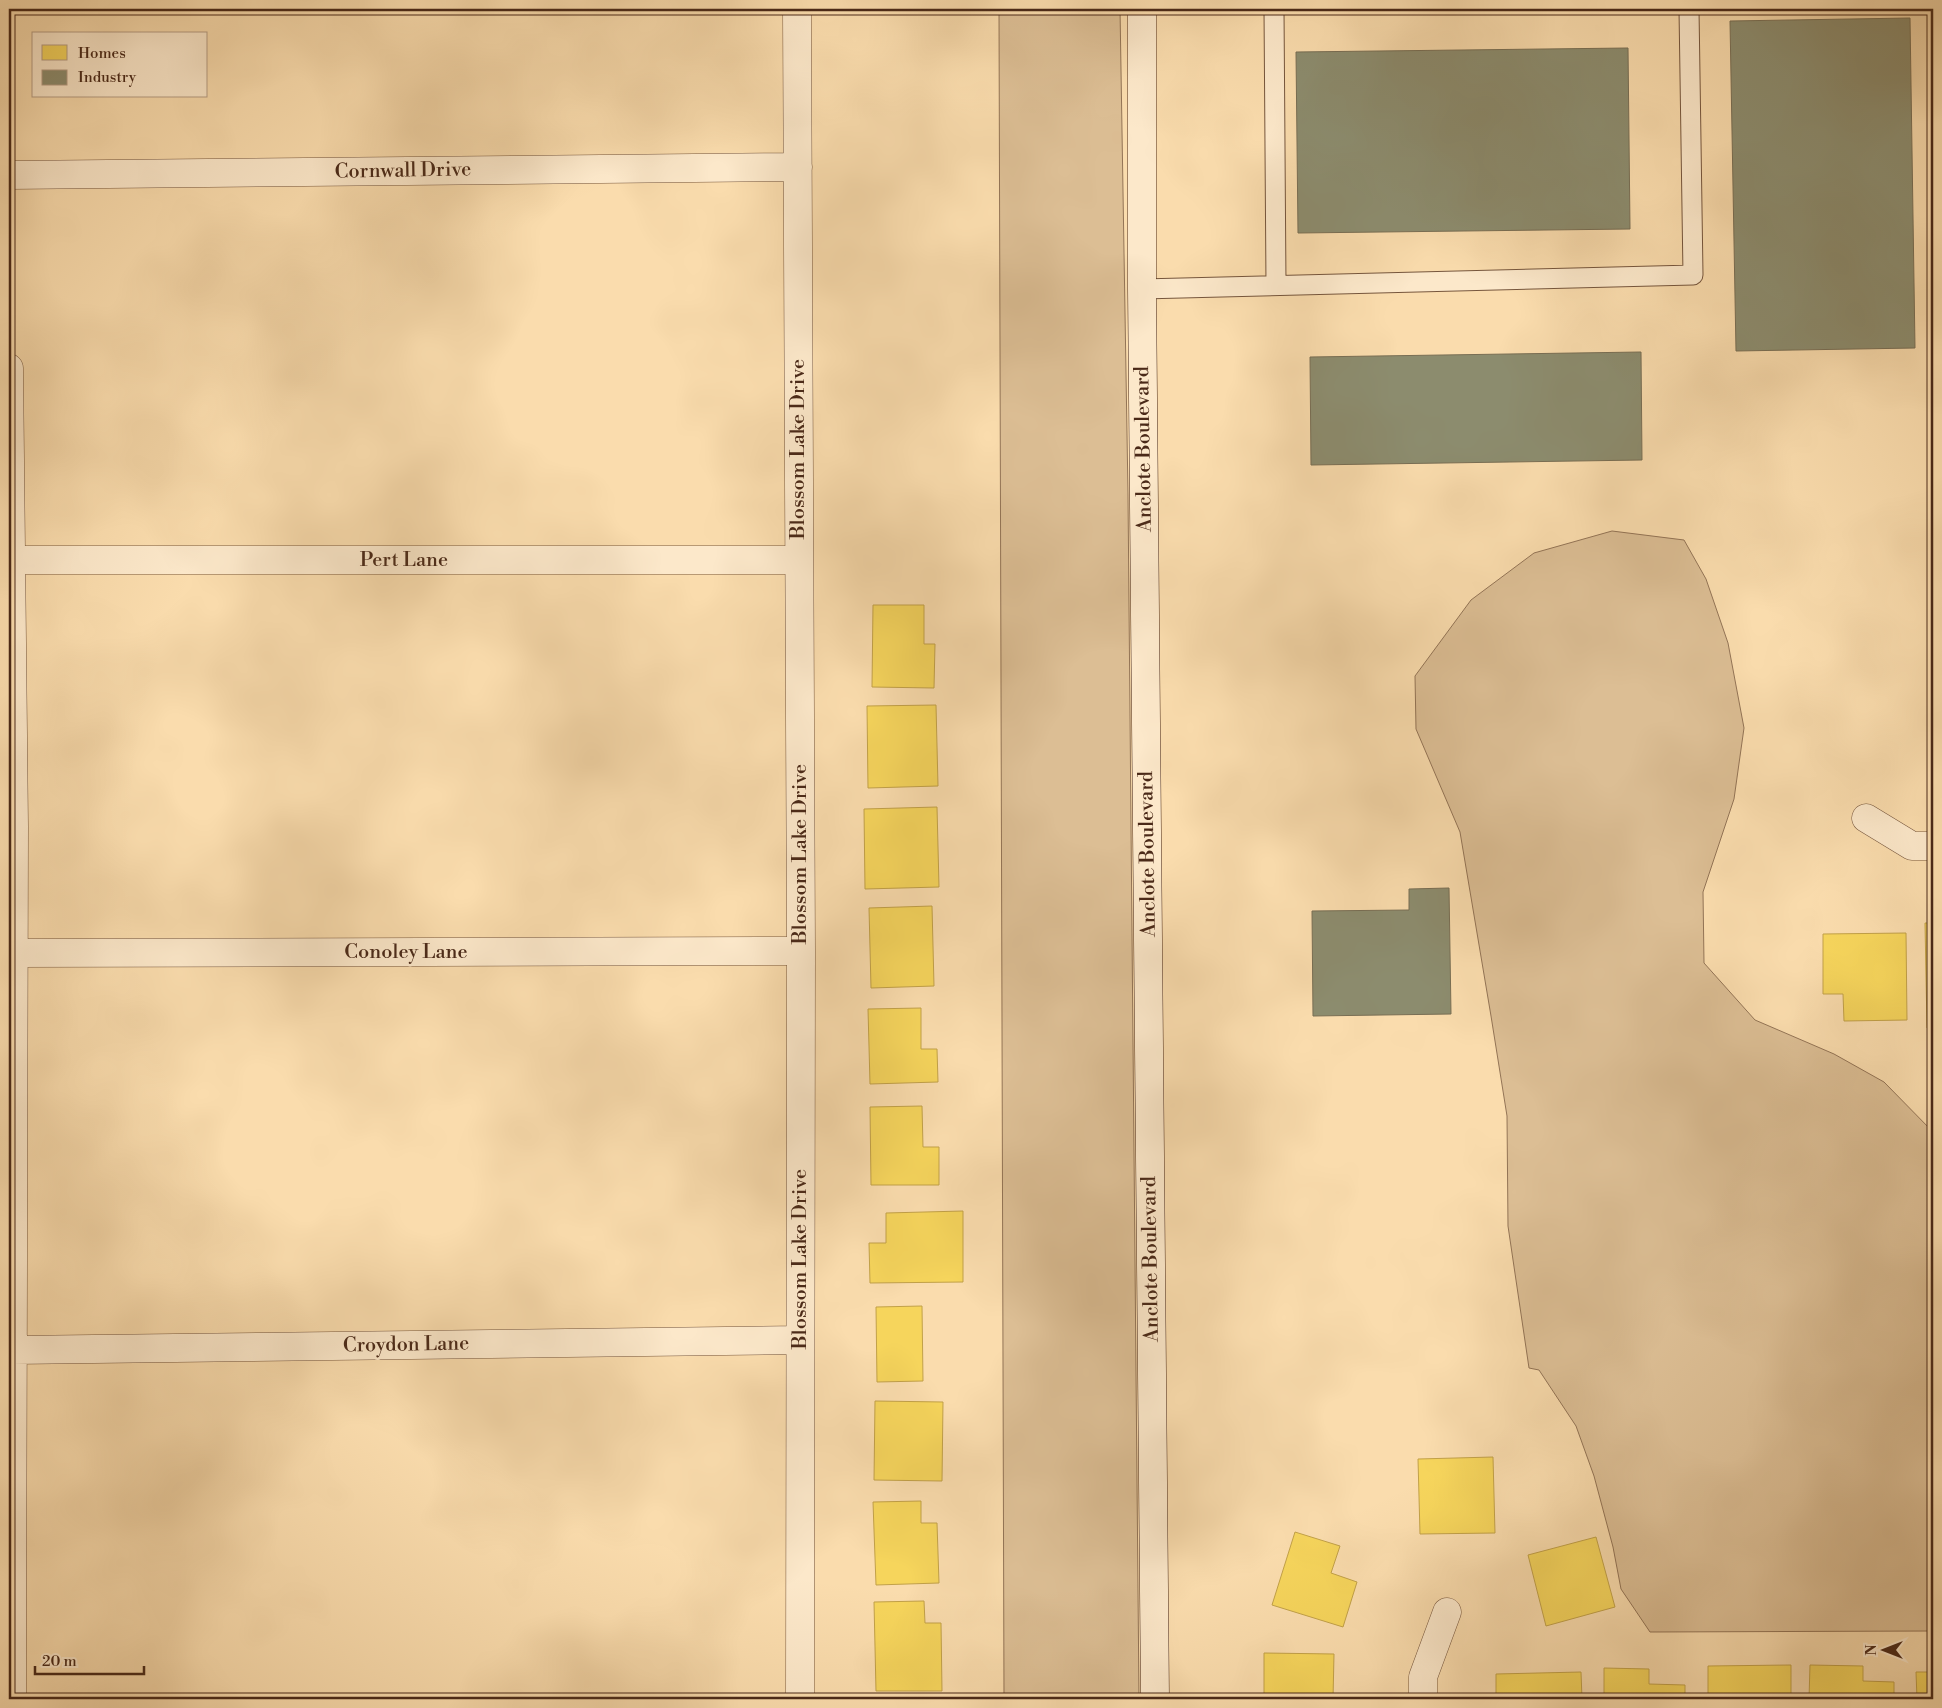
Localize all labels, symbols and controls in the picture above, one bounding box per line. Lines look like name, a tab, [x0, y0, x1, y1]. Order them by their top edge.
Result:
legend	[32, 32, 208, 98]
text: Homes	[78, 44, 126, 63]
text: Industry	[78, 68, 137, 87]
street label: Cornwall Drive	[334, 157, 472, 185]
street label: Blossom Lake Drive	[786, 359, 811, 540]
street label: Anclote Boulevard	[1130, 365, 1158, 533]
street label: Pert Lane	[360, 548, 448, 573]
street label: Blossom Lake Drive	[788, 764, 813, 945]
street label: Anclote Boulevard	[1134, 770, 1162, 938]
street label: Conoley Lane	[344, 940, 468, 965]
street label: Blossom Lake Drive	[788, 1169, 813, 1350]
street label: Anclote Boulevard	[1137, 1175, 1165, 1343]
street label: Croydon Lane	[343, 1331, 469, 1359]
north arrow	[1860, 1626, 1910, 1676]
scale bar	[35, 1643, 144, 1675]
text: N	[1863, 1644, 1881, 1656]
text: 20 m	[42, 1652, 77, 1671]

